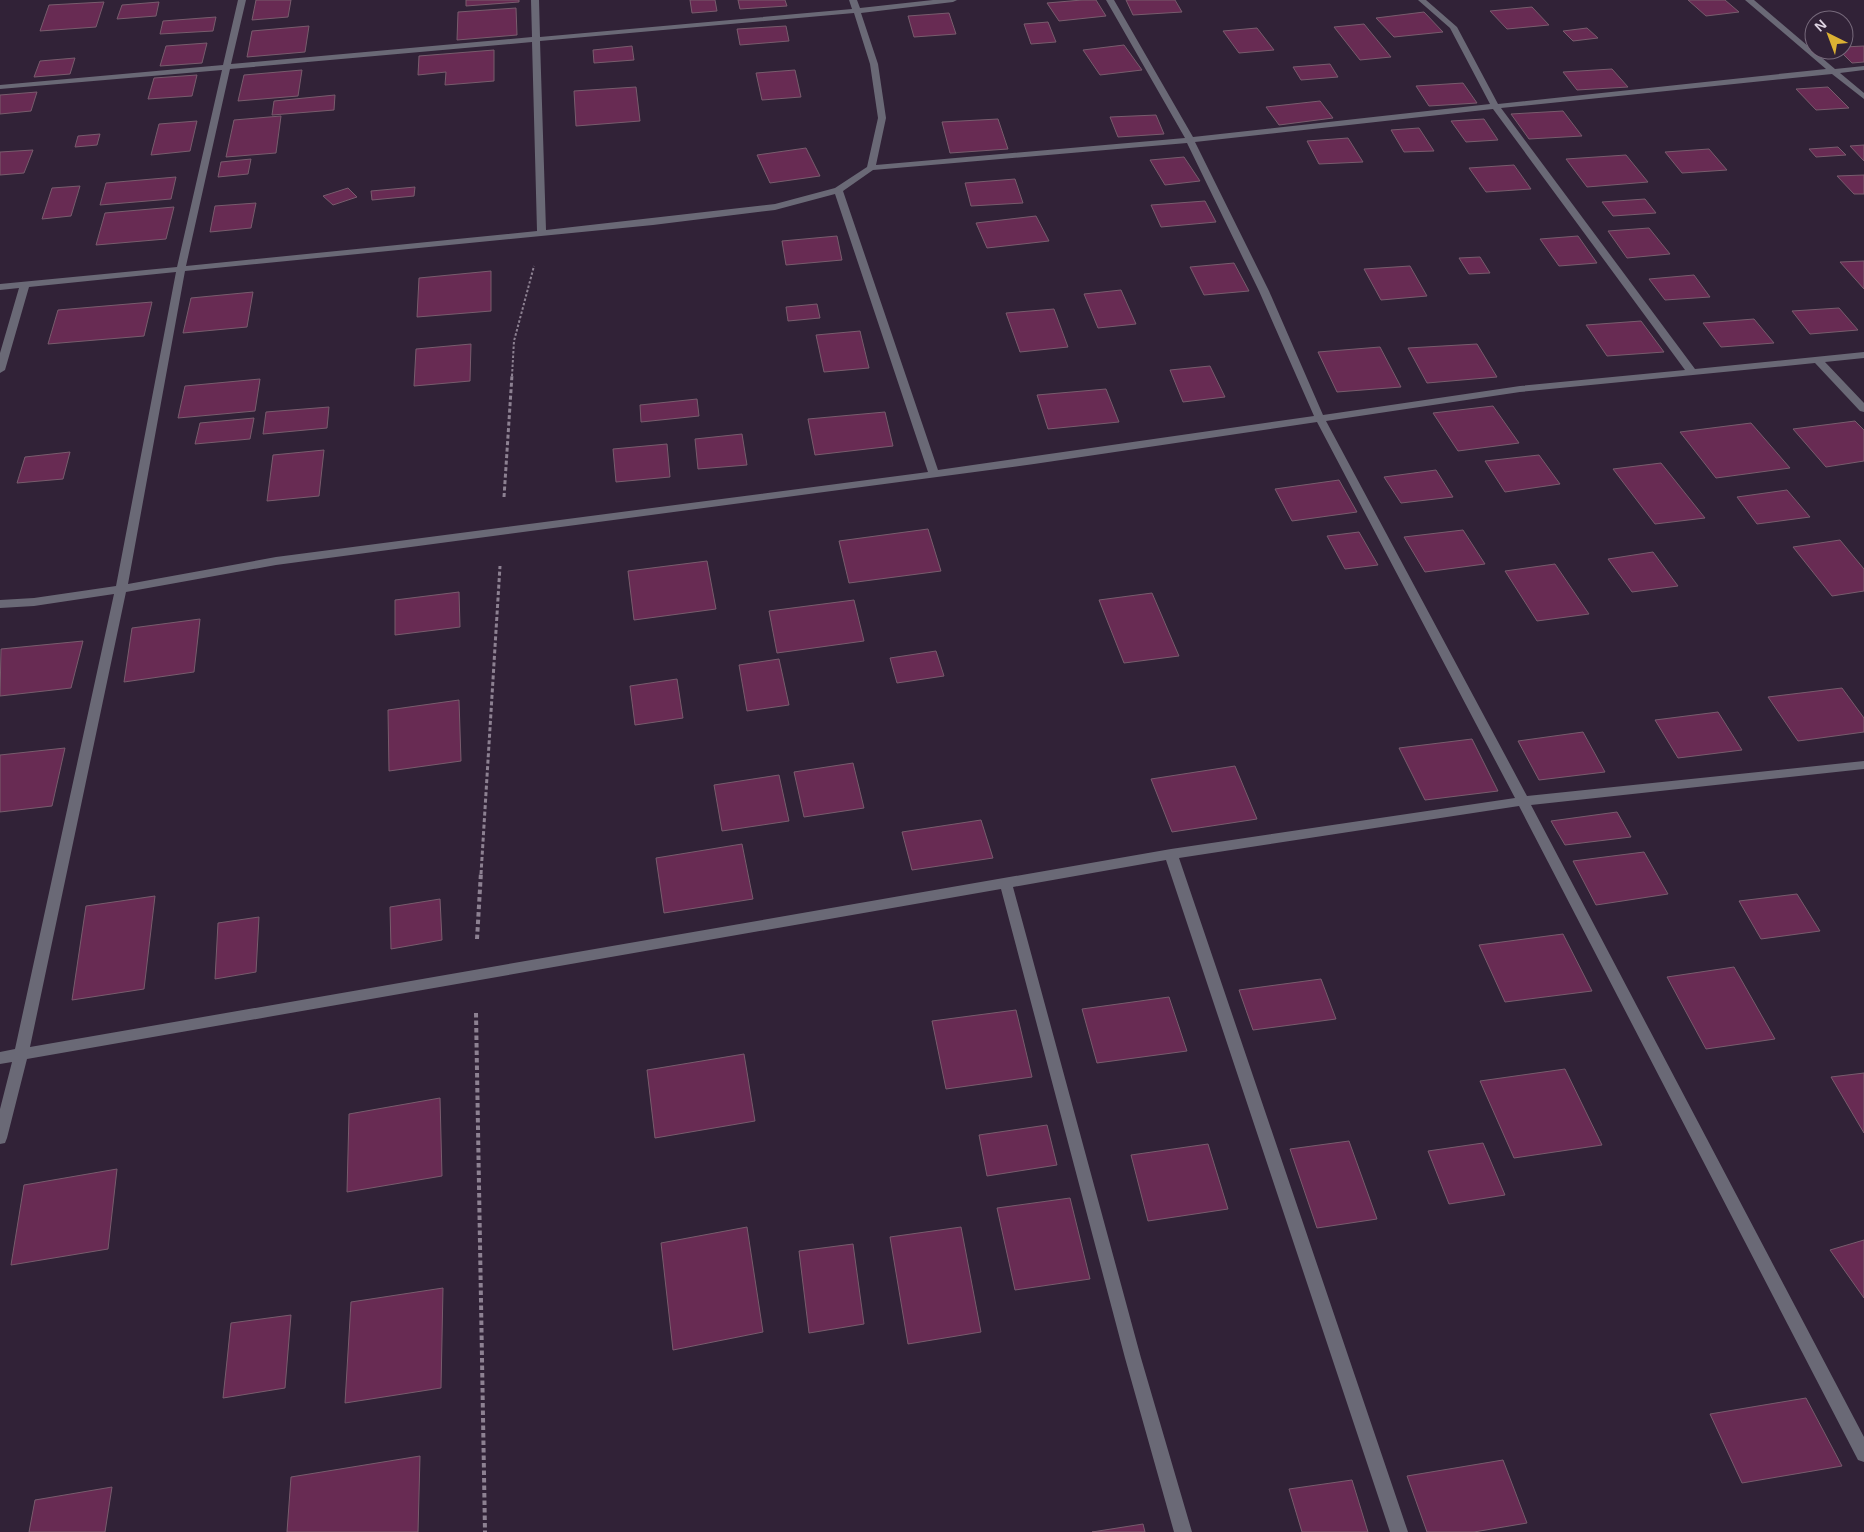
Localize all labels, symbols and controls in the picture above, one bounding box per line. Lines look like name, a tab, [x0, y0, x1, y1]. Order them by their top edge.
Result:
north arrow	[1804, 10, 1854, 60]
text: N	[1811, 16, 1829, 35]

